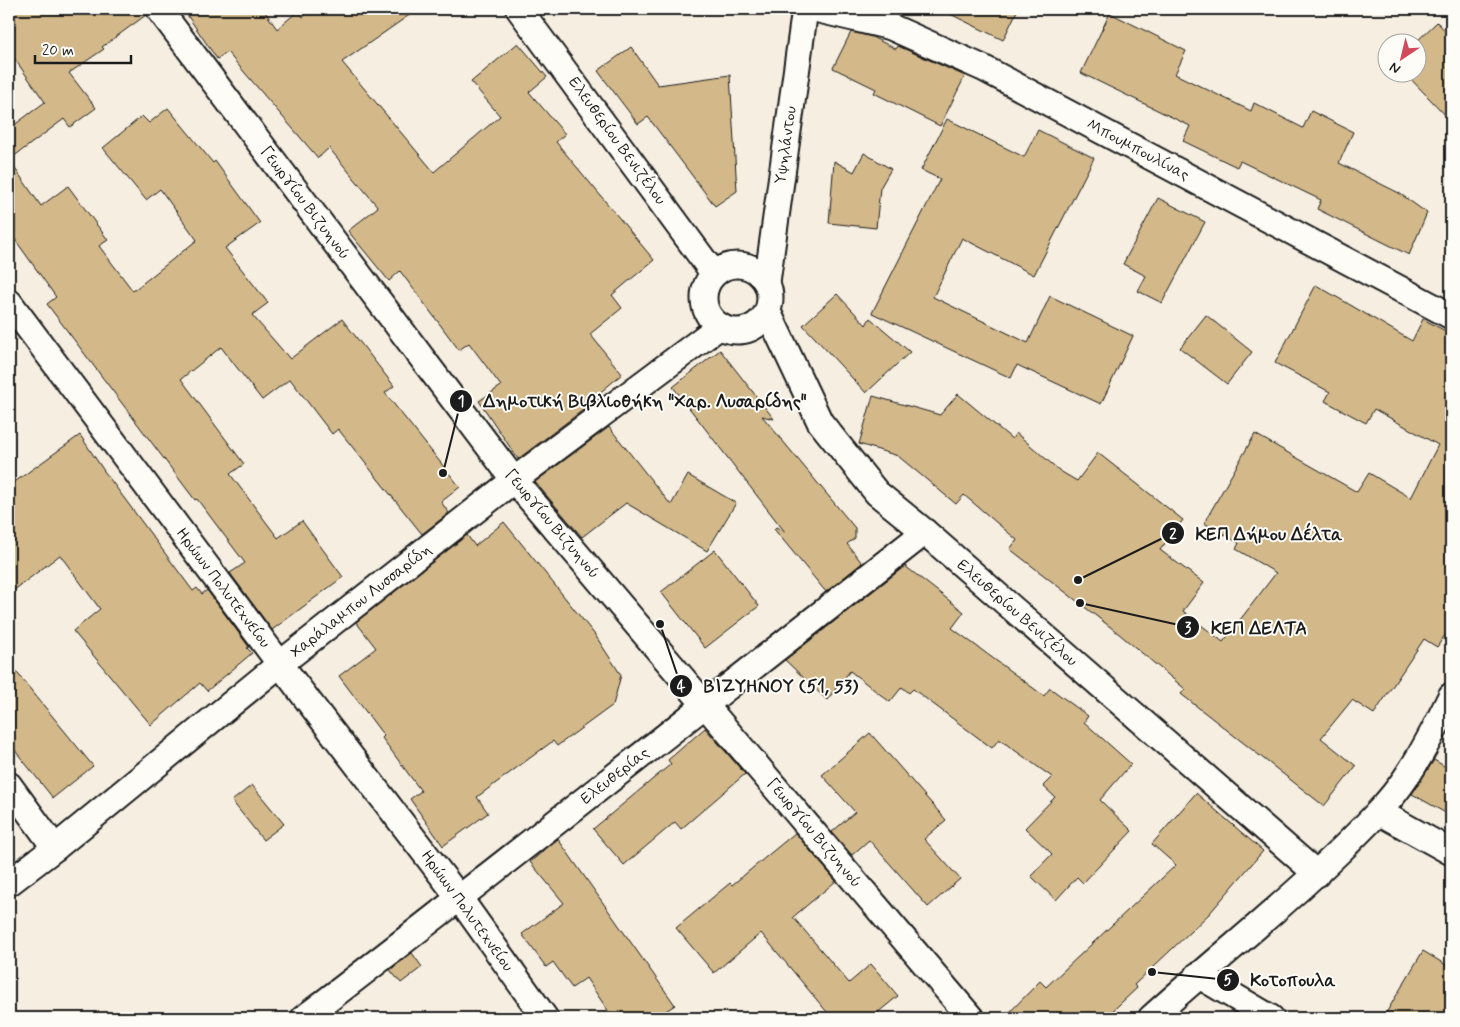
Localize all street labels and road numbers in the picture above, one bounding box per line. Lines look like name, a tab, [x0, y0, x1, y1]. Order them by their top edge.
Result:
street label: Ελευθερίου Βενιζέλου	[563, 72, 671, 209]
street label: Υψηλάντου	[770, 105, 802, 185]
street label: Μπουμπουλίνας	[1083, 114, 1193, 186]
street label: Γεωργίου Βιζυηνού	[255, 142, 355, 264]
street label: Γεωργίου Βιζυηνού	[500, 465, 604, 583]
street label: Ηρώων Πολυτεχνείου	[171, 524, 275, 652]
street label: Χαράλαμπου Λυσσαρίδη	[286, 539, 436, 663]
street label: Ελευθερίου Βενιζέλου	[952, 554, 1082, 671]
street label: Ελευθερίας	[576, 743, 654, 809]
street label: Γεωργίου Βιζυηνού	[762, 774, 866, 892]
street label: Ηρώων Πολυτεχνείου	[416, 846, 518, 976]

